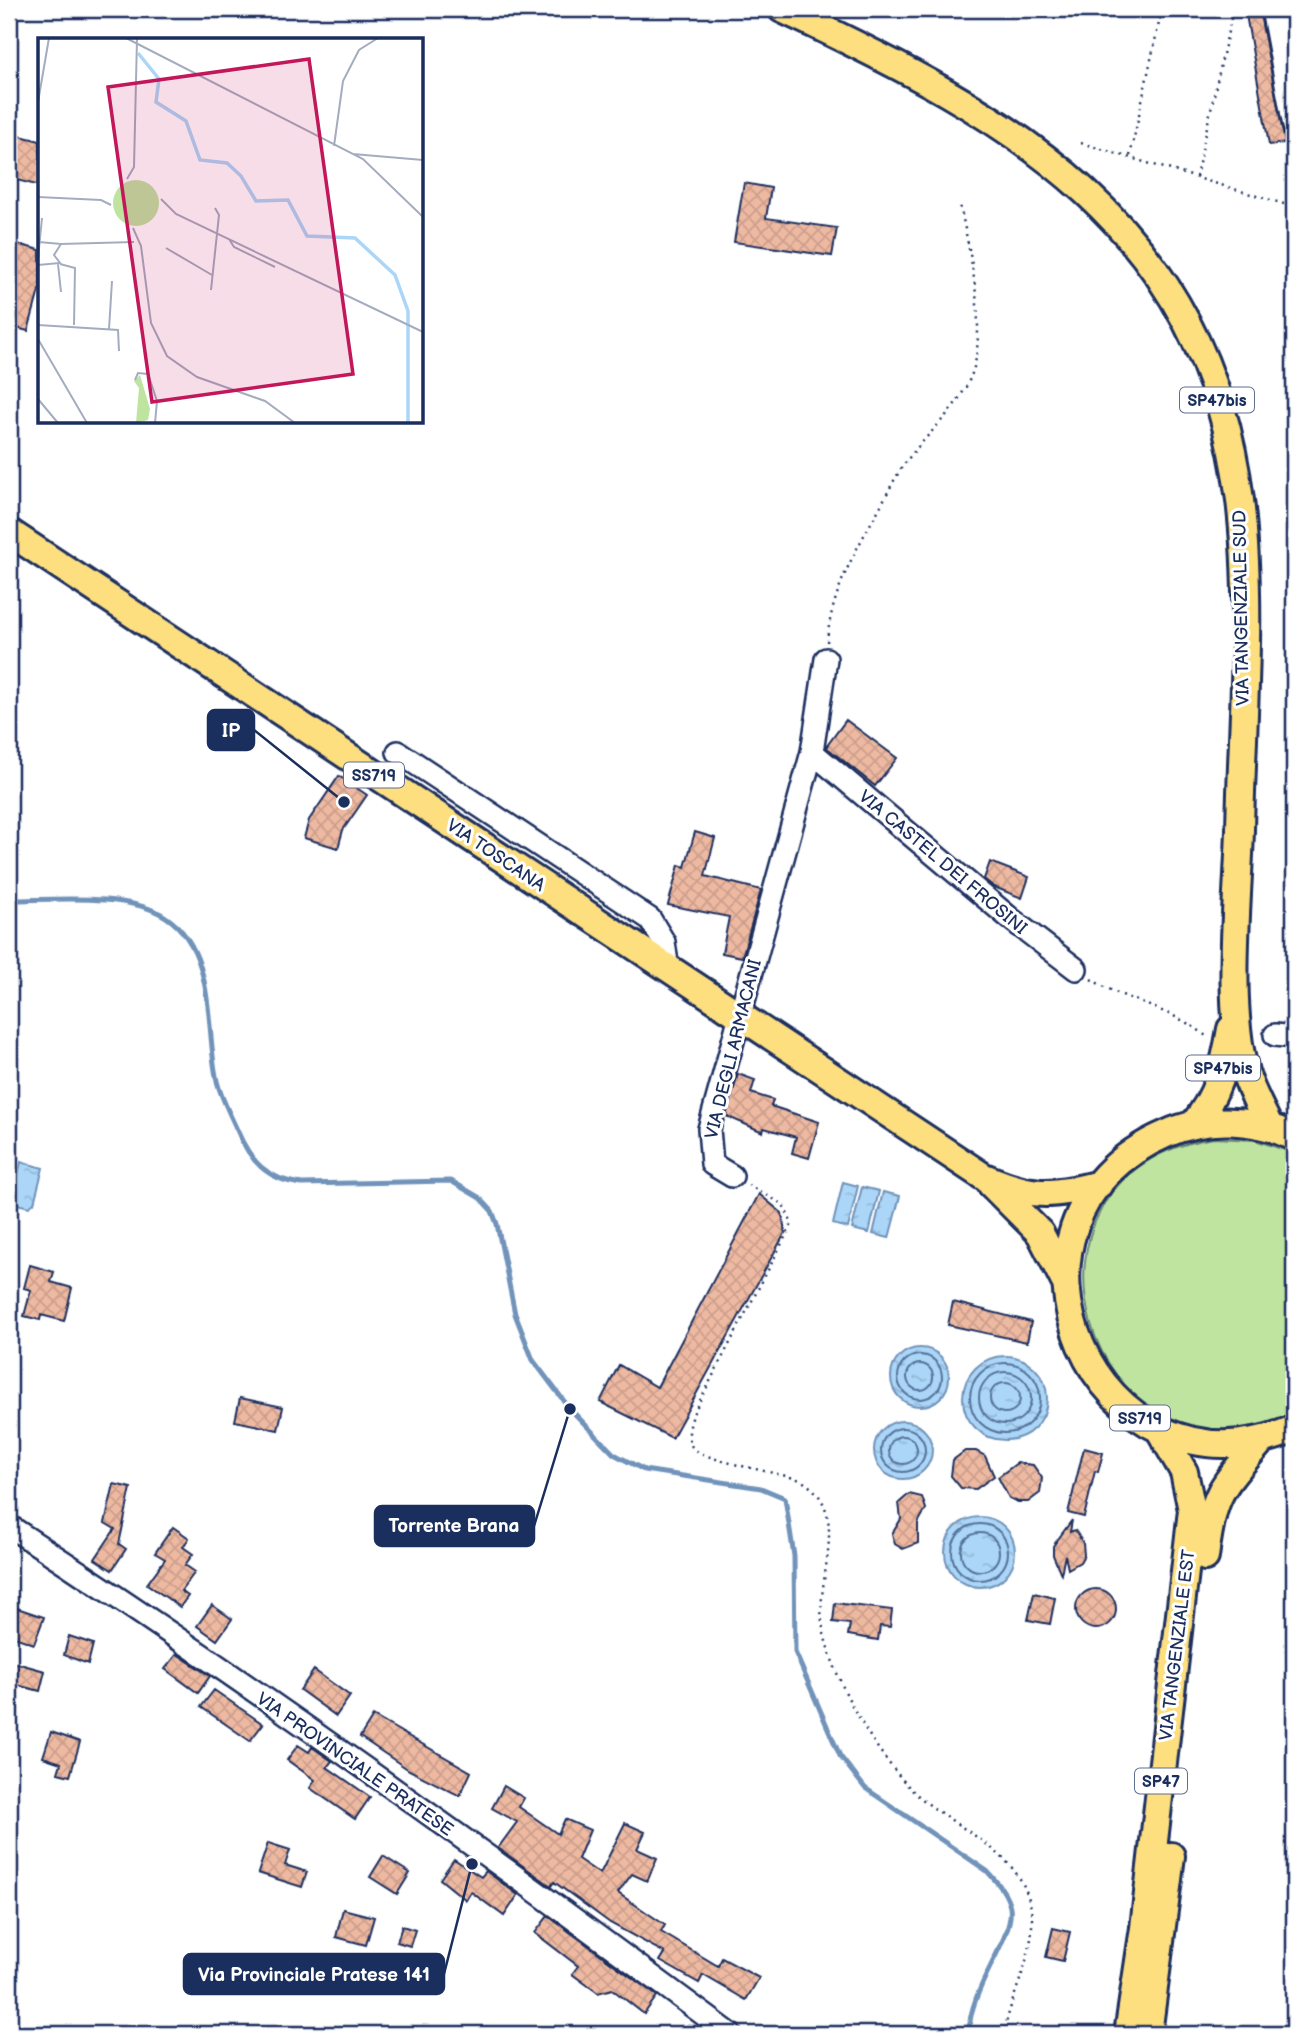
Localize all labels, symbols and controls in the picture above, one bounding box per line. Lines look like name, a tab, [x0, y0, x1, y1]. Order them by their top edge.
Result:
inset map	[38, 38, 424, 424]
road number: SP47bis	[1180, 388, 1254, 412]
street label: VIA TANGENZIALE SUD	[1229, 510, 1254, 706]
callout: IP	[208, 710, 254, 750]
text: IP	[222, 720, 240, 743]
road number: SS719	[344, 762, 404, 788]
street label: VIA CASTEL DEI FROSINI	[854, 786, 1031, 939]
street label: VIA TOSCANA	[442, 815, 549, 896]
street label: VIA DEGLI ARMACANI	[701, 957, 766, 1141]
road number: SP47bis	[1186, 1056, 1260, 1080]
road number: SS719	[1110, 1406, 1170, 1430]
callout: Torrente Brana	[375, 1506, 534, 1546]
text: Torrente Brana	[389, 1515, 519, 1538]
street label: VIA TANGENZIALE EST	[1155, 1548, 1200, 1742]
street label: VIA PROVINCIALE PRATESE	[252, 1688, 457, 1841]
road number: SP47	[1135, 1768, 1187, 1794]
callout: Via Provinciale Pratese 141	[184, 1954, 444, 1994]
text: Via Provinciale Pratese 141	[198, 1964, 430, 1987]

